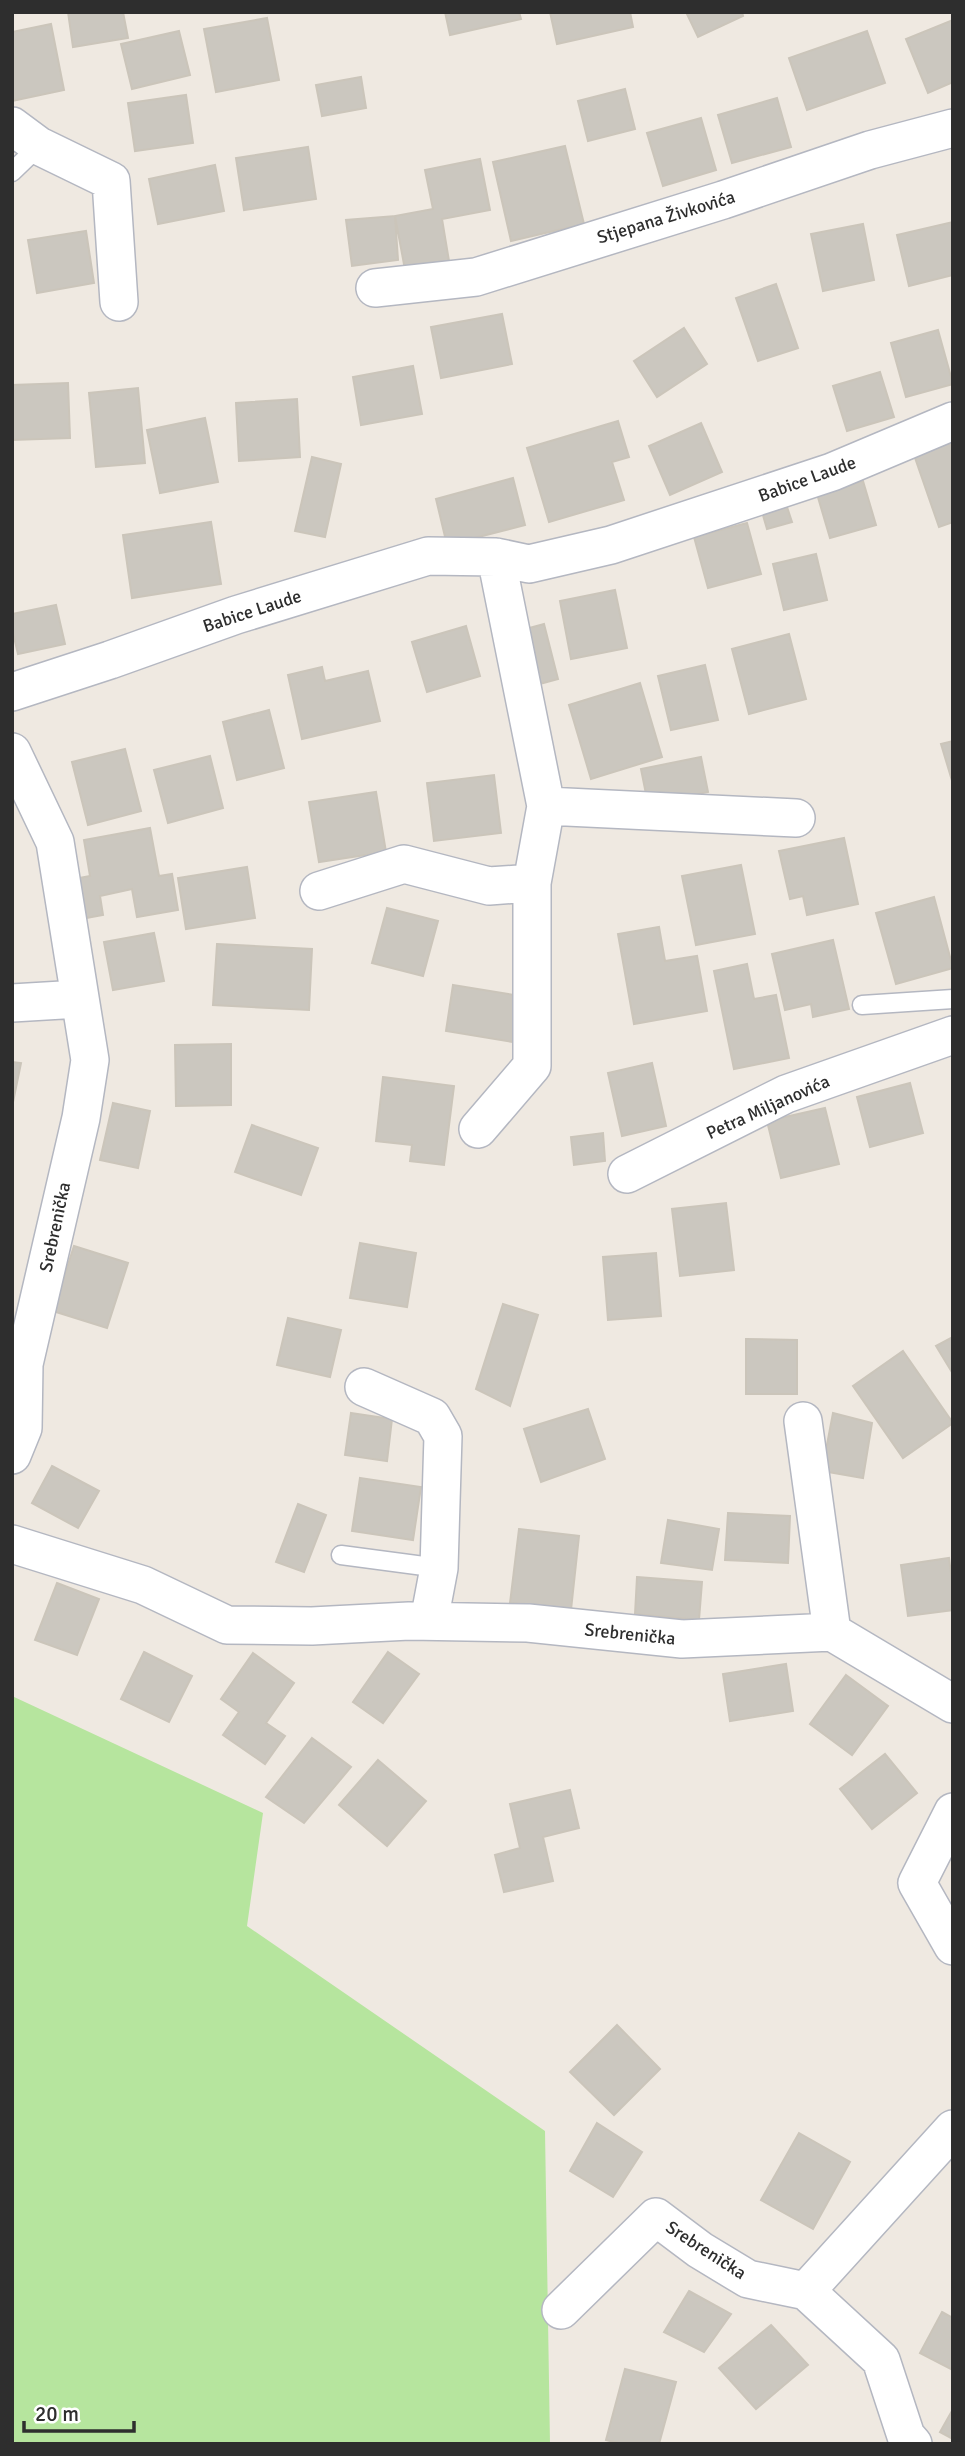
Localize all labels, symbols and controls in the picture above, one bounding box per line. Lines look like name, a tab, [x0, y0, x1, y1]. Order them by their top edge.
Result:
street label: Stjepana Živkovića	[594, 186, 738, 248]
street label: Babice Laude	[755, 451, 859, 507]
street label: Babice Laude	[200, 585, 304, 637]
street label: Petra Miljanovića	[703, 1070, 833, 1144]
street label: Srebrenička	[35, 1180, 75, 1274]
street label: Srebrenička	[583, 1618, 677, 1650]
street label: Srebrenička	[662, 2216, 750, 2284]
scale bar	[24, 2390, 135, 2434]
text: 20 m	[35, 2401, 79, 2427]

